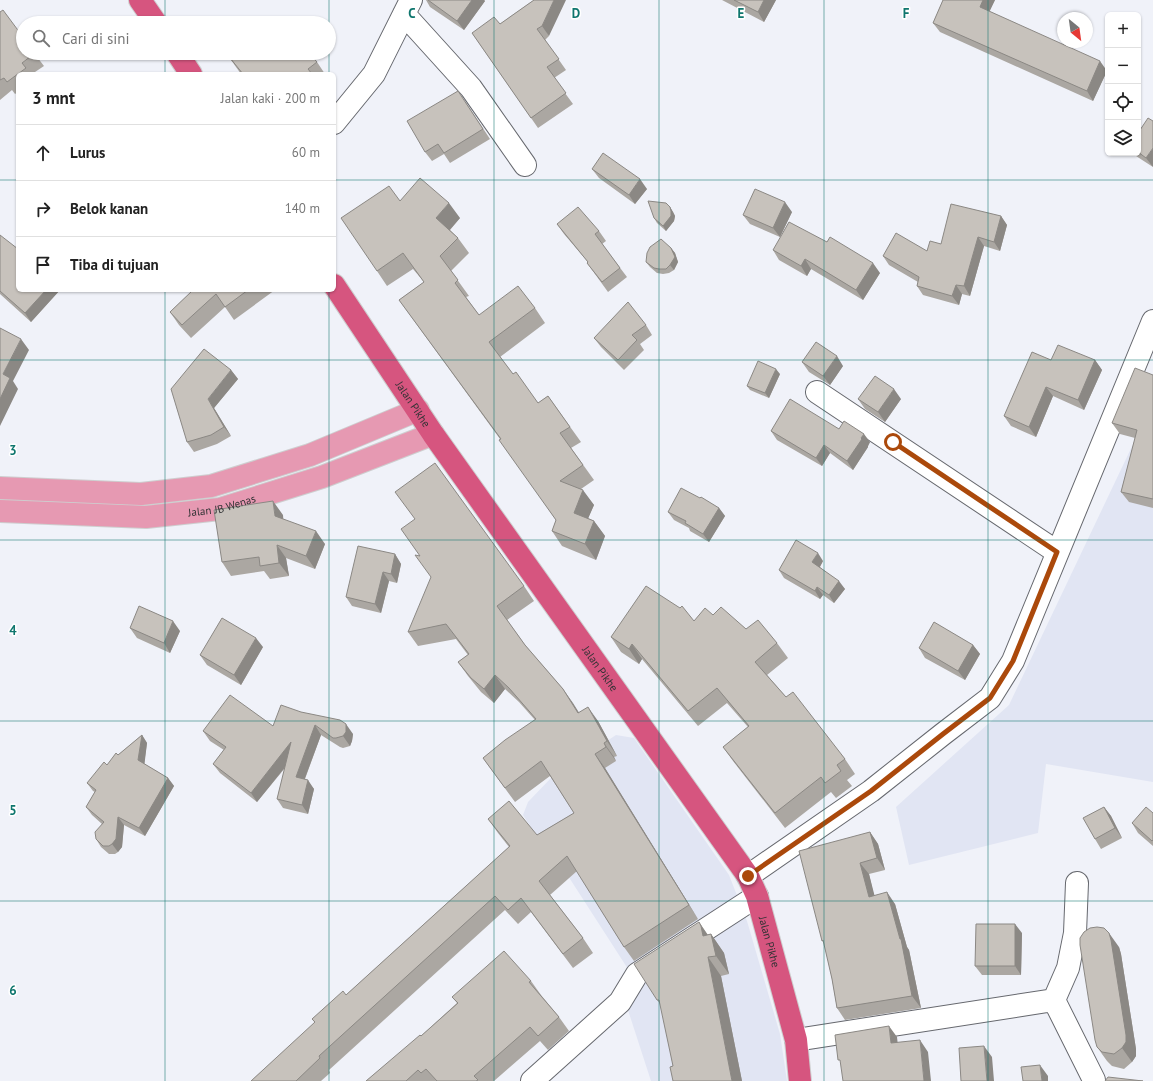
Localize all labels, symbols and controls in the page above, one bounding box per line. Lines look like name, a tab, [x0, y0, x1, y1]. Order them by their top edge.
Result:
text: C	[408, 5, 416, 22]
text: D	[572, 5, 580, 22]
text: E	[738, 5, 745, 22]
text: F	[903, 5, 910, 22]
north arrow	[1057, 12, 1093, 48]
map controls	[1105, 12, 1141, 156]
button: +	[1105, 12, 1141, 48]
search box	[16, 16, 336, 60]
icon: search	[30, 27, 52, 49]
text: Cari di sini	[62, 29, 130, 48]
button: −	[1105, 48, 1141, 84]
button: locate	[1105, 84, 1141, 120]
text: 3 mnt	[32, 87, 75, 109]
text: Jalan kaki · 200 m	[221, 90, 320, 107]
button: layers	[1105, 120, 1141, 156]
icon: ahead	[32, 142, 54, 164]
text: Lurus	[70, 143, 105, 162]
text: 60 m	[292, 144, 320, 161]
icon: right	[32, 198, 54, 220]
text: Belok kanan	[70, 199, 148, 218]
text: 140 m	[285, 200, 320, 217]
icon: arrive	[32, 254, 54, 276]
text: Tiba di tujuan	[70, 255, 159, 274]
street label: Jalan Pikhe	[392, 378, 434, 430]
route start	[884, 433, 902, 451]
text: 3	[9, 442, 17, 459]
street label: Jalan JB Wenas	[186, 491, 258, 520]
text: 4	[9, 622, 17, 639]
street label: Jalan Pikhe	[579, 642, 621, 694]
text: 5	[9, 802, 17, 819]
route end	[739, 867, 757, 885]
street label: Jalan Pikhe	[756, 914, 783, 969]
text: 6	[9, 982, 17, 999]

